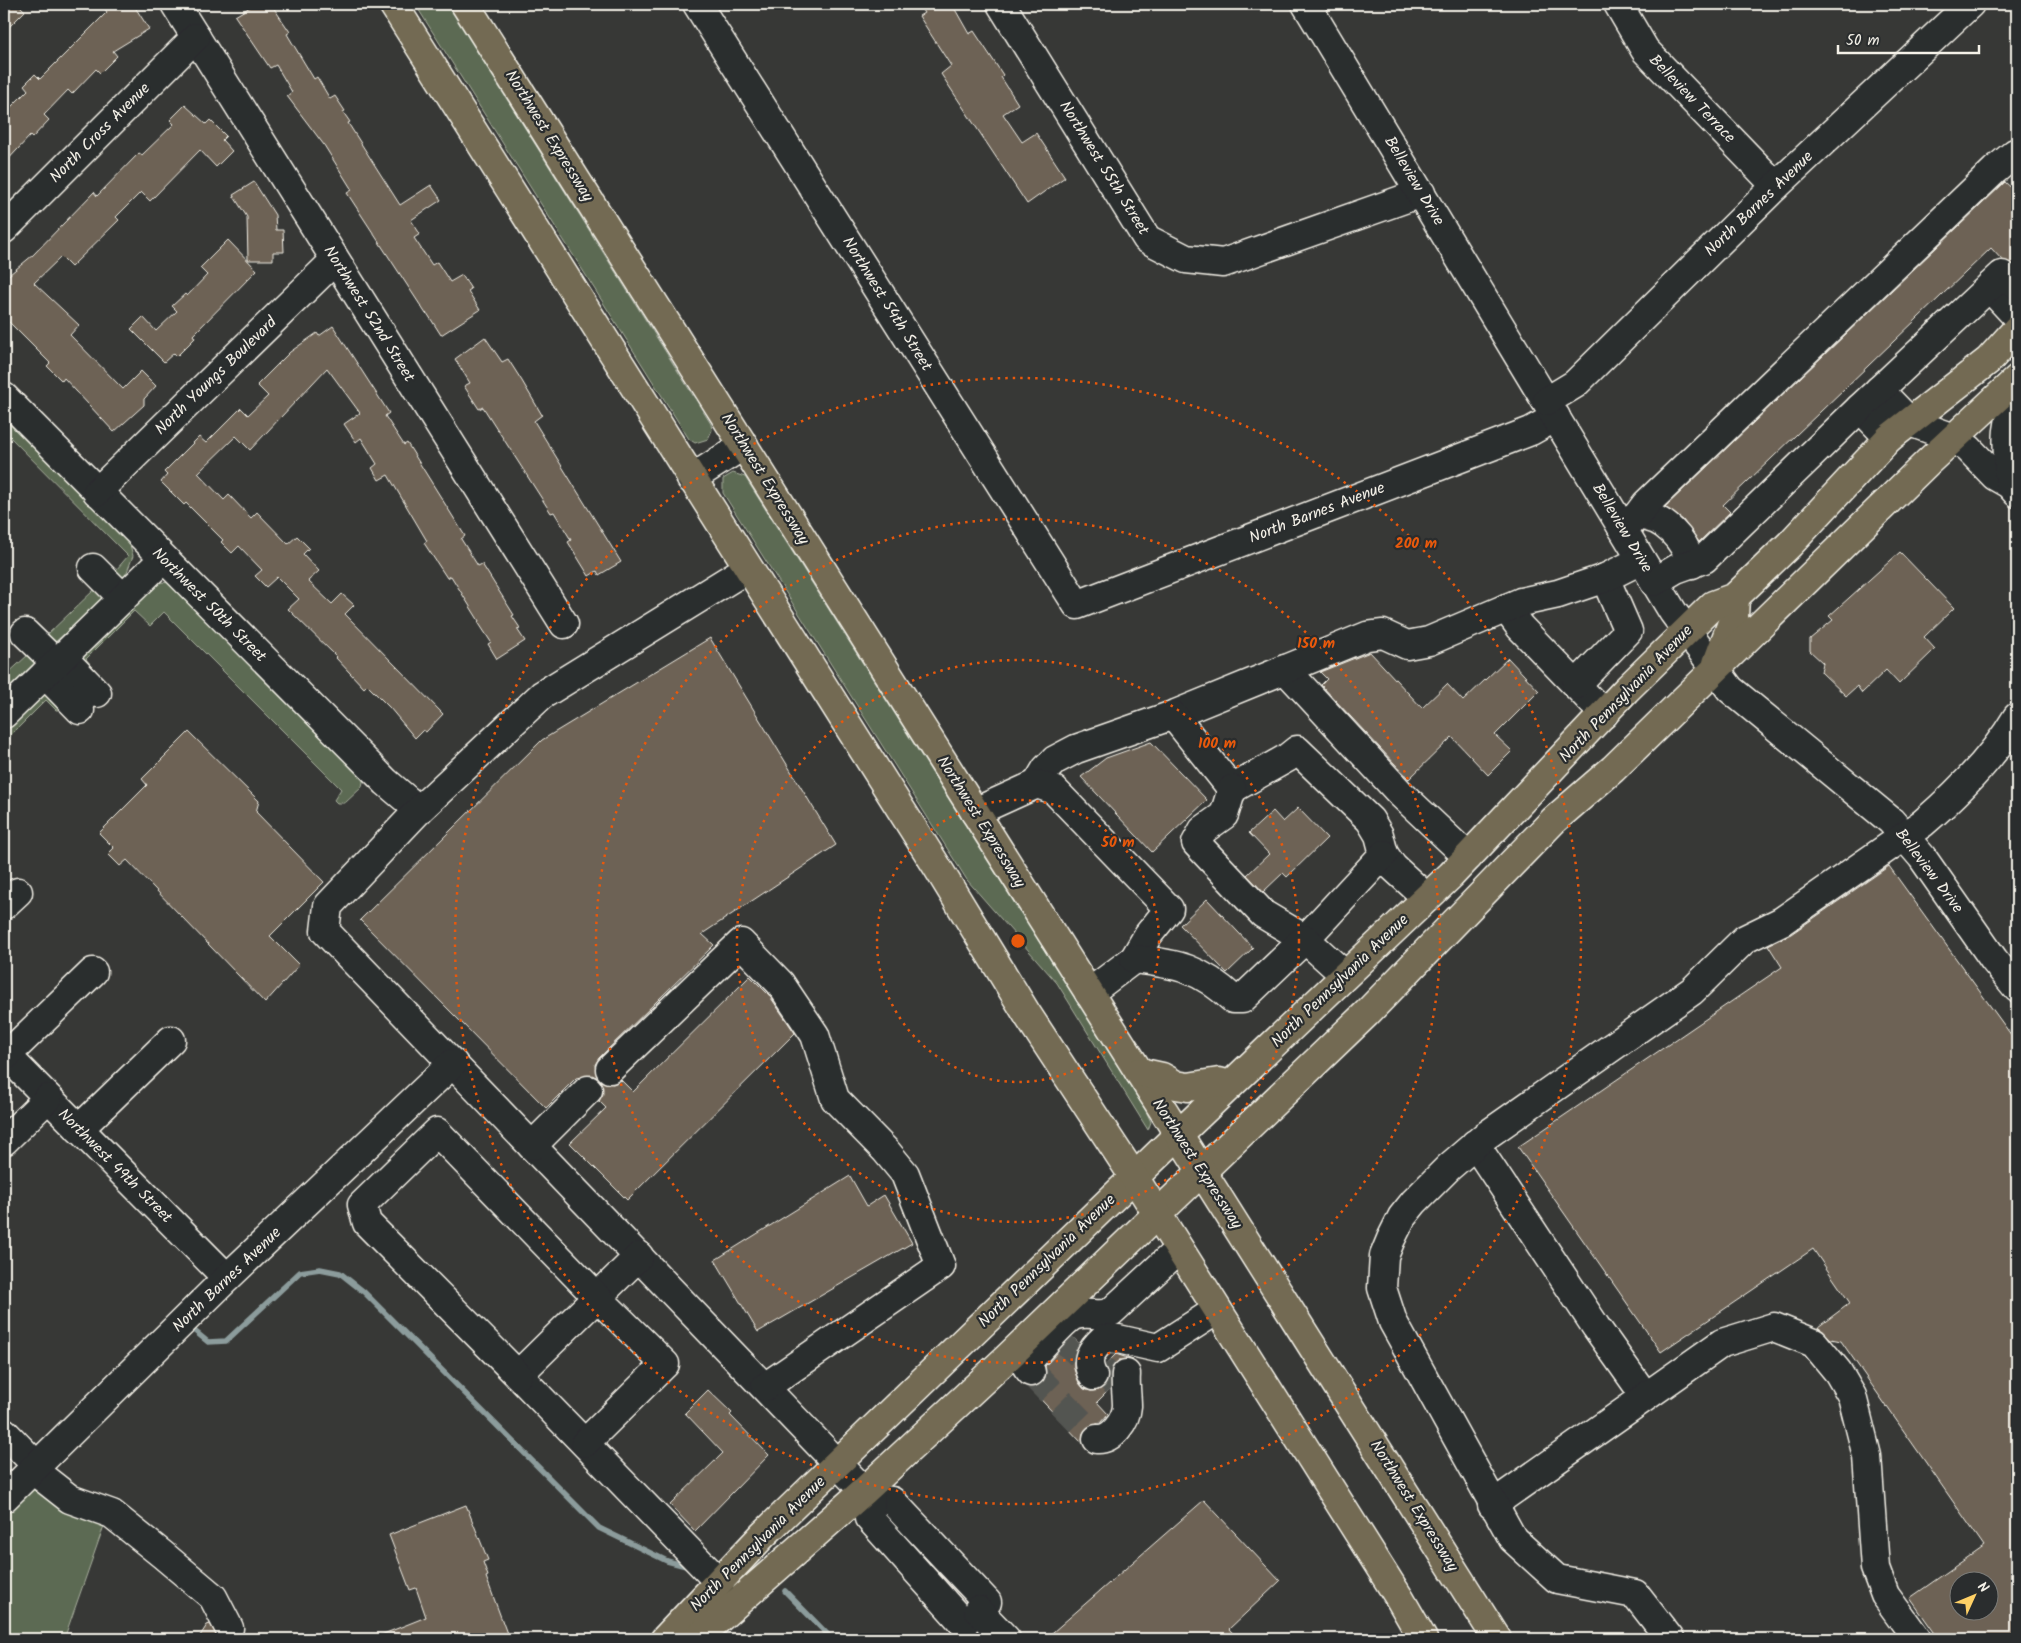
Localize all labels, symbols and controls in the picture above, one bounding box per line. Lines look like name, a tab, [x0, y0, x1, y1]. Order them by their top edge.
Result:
scale bar	[1838, 22, 1980, 54]
text: 50 m	[1846, 29, 1880, 53]
street label: Belleview Terrace	[1643, 49, 1741, 149]
street label: Northwest Expressway	[498, 65, 600, 207]
street label: North Cross Avenue	[44, 77, 156, 189]
street label: Northwest 55th Street	[1052, 96, 1156, 241]
street label: Belleview Drive	[1377, 131, 1451, 231]
street label: North Barnes Avenue	[1699, 145, 1819, 263]
street label: Northwest 54th Street	[835, 232, 939, 377]
street label: Northwest 52nd Street	[317, 241, 422, 388]
street label: North Youngs Boulevard	[149, 310, 284, 441]
street label: Northwest Expressway	[714, 408, 816, 550]
street label: North Barnes Avenue	[1245, 476, 1389, 550]
street label: Belleview Drive	[1585, 478, 1659, 578]
text: 200 m	[1395, 532, 1437, 556]
street label: Northwest 50th Street	[146, 542, 273, 669]
street label: North Pennsylvania Avenue	[1553, 619, 1699, 769]
text: 150 m	[1297, 632, 1335, 656]
text: 100 m	[1198, 732, 1236, 756]
street label: Northwest Expressway	[930, 751, 1032, 893]
street label: Belleview Drive	[1889, 823, 1969, 919]
text: 50 m	[1100, 831, 1135, 855]
street label: North Pennsylvania Avenue	[1265, 908, 1415, 1054]
centre of rings	[1009, 932, 1027, 950]
street label: Northwest Expressway	[1145, 1094, 1249, 1235]
street label: Northwest 49th Street	[52, 1103, 179, 1230]
street label: North Pennsylvania Avenue	[972, 1188, 1122, 1334]
street label: North Barnes Avenue	[167, 1221, 287, 1339]
street label: Northwest Expressway	[1363, 1435, 1465, 1577]
street label: North Pennsylvania Avenue	[684, 1470, 832, 1618]
north arrow	[1948, 1570, 1998, 1620]
text: N	[1972, 1577, 1994, 1599]

